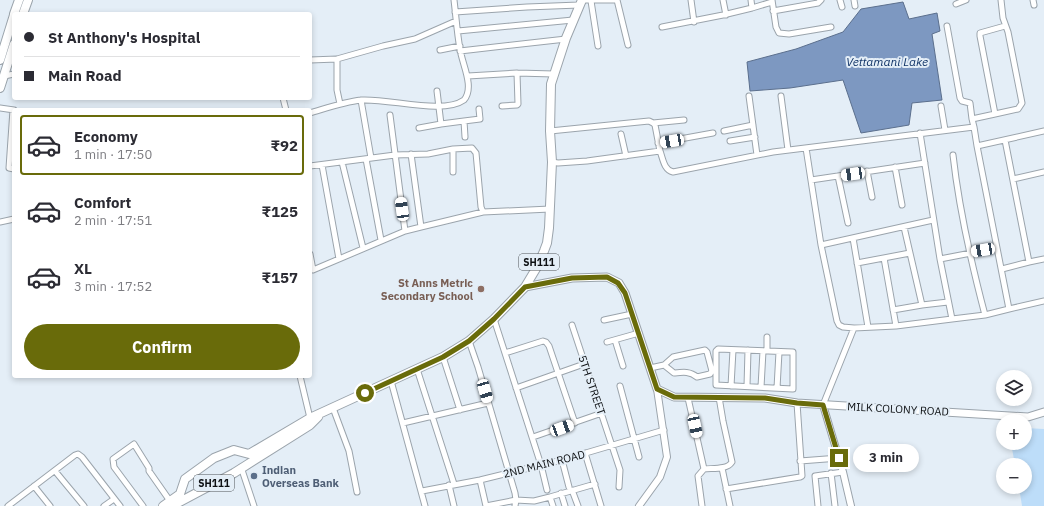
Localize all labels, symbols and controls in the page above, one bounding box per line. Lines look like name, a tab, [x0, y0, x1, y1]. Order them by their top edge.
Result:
text: St Anthony's Hospital	[48, 28, 200, 47]
water label: Vettamani Lake	[846, 54, 928, 69]
text: Main Road	[48, 66, 122, 85]
icon: car	[26, 127, 62, 163]
text: Economy	[74, 127, 138, 146]
car	[659, 133, 685, 149]
text: ₹92	[271, 136, 298, 155]
text: 1 min · 17:50	[74, 146, 152, 163]
car	[840, 166, 866, 182]
icon: car	[26, 193, 62, 229]
text: Comfort	[74, 193, 131, 212]
car	[394, 196, 410, 222]
text: ₹125	[262, 202, 298, 221]
text: 2 min · 17:51	[74, 212, 152, 229]
car	[970, 242, 996, 258]
road number: SH111	[519, 254, 559, 270]
icon: car	[26, 259, 62, 295]
text: XL	[74, 259, 92, 278]
text: ₹157	[262, 268, 298, 287]
place label: St Anns Metric Secondary School	[381, 276, 474, 303]
text: 3 min · 17:52	[74, 278, 152, 295]
marker: St Anns Metric Secondary School	[476, 284, 486, 294]
button: Confirm	[24, 324, 300, 370]
street label: 5TH STREET	[575, 353, 609, 417]
map controls	[996, 370, 1032, 494]
button: layers	[996, 370, 1032, 406]
car	[476, 378, 494, 404]
route start	[356, 384, 374, 402]
street label: MILK COLONY ROAD	[847, 399, 949, 419]
car	[687, 413, 703, 439]
button: +	[996, 414, 1032, 450]
car	[549, 418, 575, 438]
callout: 3 min	[853, 444, 919, 472]
street label: 2ND MAIN ROAD	[502, 447, 586, 481]
route end	[830, 449, 848, 467]
text: 3 min	[869, 449, 903, 466]
button: −	[996, 458, 1032, 494]
place label: Indian Overseas Bank	[262, 463, 340, 490]
marker: Indian Overseas Bank	[249, 471, 259, 481]
road number: SH111	[194, 475, 234, 491]

